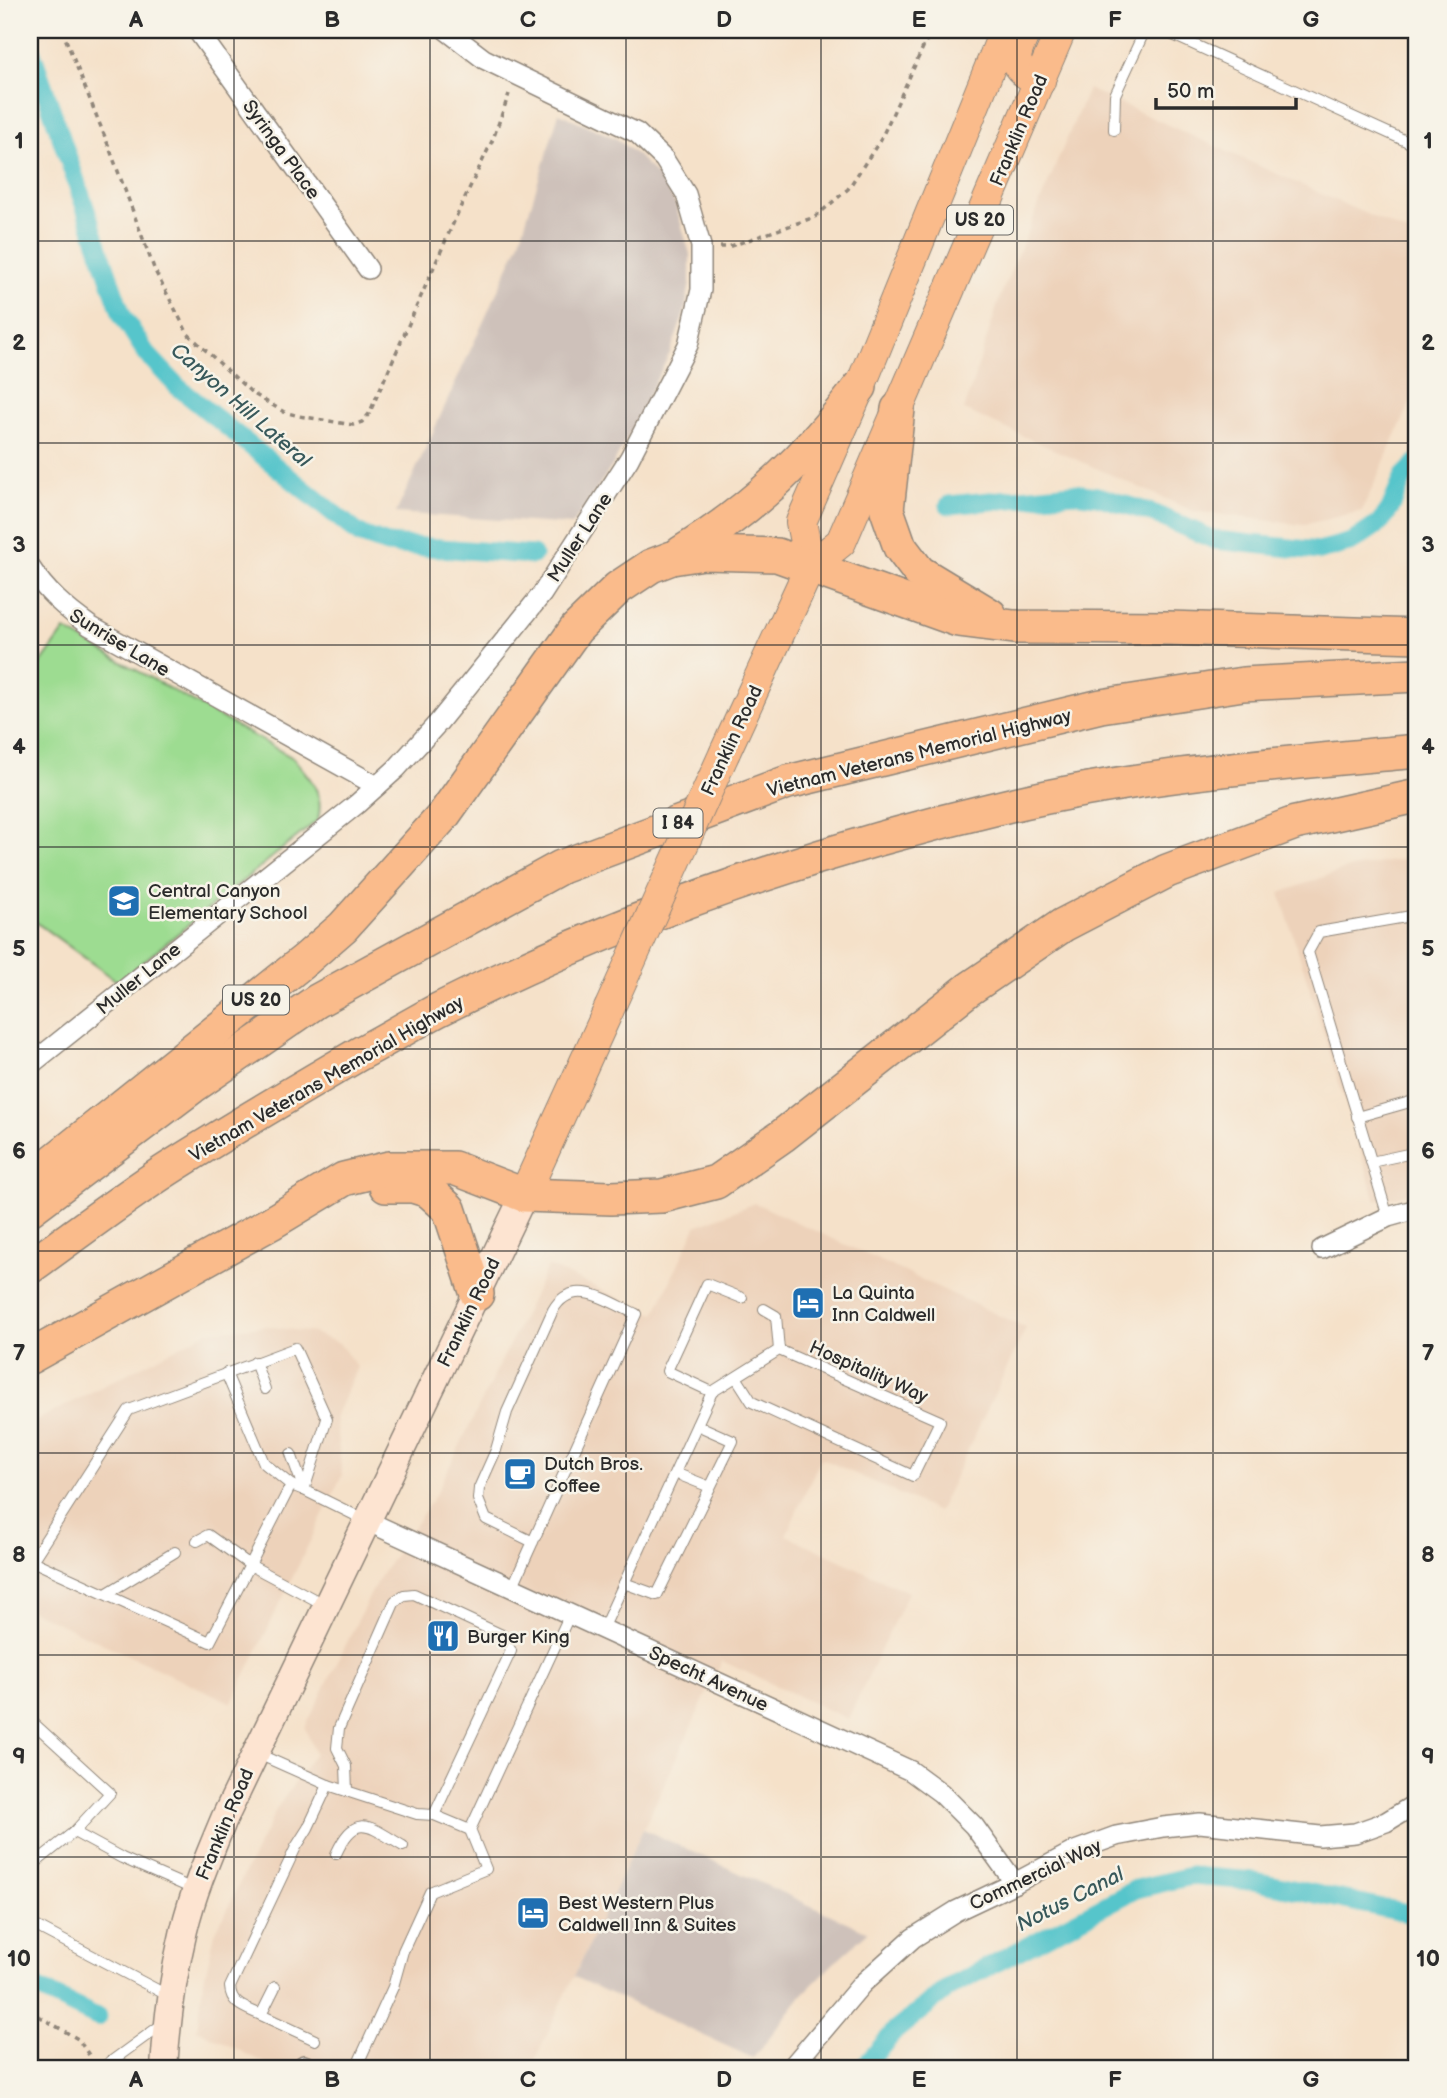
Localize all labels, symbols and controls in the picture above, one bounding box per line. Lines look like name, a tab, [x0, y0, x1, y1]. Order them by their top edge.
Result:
text: A	[128, 6, 144, 34]
text: B	[324, 6, 340, 34]
text: C	[520, 6, 536, 34]
text: D	[716, 6, 732, 34]
text: E	[912, 6, 927, 34]
text: F	[1108, 6, 1122, 34]
text: G	[1303, 6, 1320, 34]
scale bar	[1156, 66, 1296, 110]
street label: Franklin Road	[986, 71, 1053, 190]
text: 50 m	[1167, 79, 1214, 104]
street label: Syringa Place	[237, 96, 325, 204]
text: 1	[14, 127, 24, 155]
text: 1	[1423, 127, 1433, 155]
road number: US 20	[947, 205, 1013, 234]
text: 2	[12, 329, 26, 357]
text: 2	[1421, 329, 1435, 357]
water label: Canyon Hill Lateral	[165, 338, 317, 474]
street label: Muller Lane	[543, 489, 618, 587]
text: 3	[12, 531, 26, 559]
text: 3	[1421, 531, 1435, 559]
street label: Sunrise Lane	[65, 604, 174, 682]
street label: Franklin Road	[697, 682, 768, 799]
street label: Vietnam Veterans Memorial Highway	[765, 704, 1074, 802]
text: 4	[12, 733, 26, 761]
text: 4	[1421, 733, 1435, 761]
road number: I 84	[654, 808, 702, 838]
place label: Central Canyon Elementary School	[148, 880, 307, 925]
school or university icon: Central Canyon Elementary School	[105, 882, 143, 920]
text: 5	[12, 935, 26, 963]
text: 5	[1421, 935, 1435, 963]
street label: Muller Lane	[92, 938, 186, 1020]
road number: US 20	[223, 986, 289, 1015]
street label: Vietnam Veterans Memorial Highway	[186, 991, 468, 1167]
text: 6	[12, 1137, 26, 1165]
text: 6	[1421, 1137, 1435, 1165]
street label: Franklin Road	[433, 1254, 506, 1371]
place label: La Quinta Inn Caldwell	[832, 1282, 935, 1327]
hotel icon: La Quinta Inn Caldwell	[789, 1284, 827, 1322]
street label: Hospitality Way	[806, 1336, 932, 1409]
text: 7	[13, 1339, 26, 1367]
text: 7	[1422, 1339, 1435, 1367]
place label: Dutch Bros. Coffee	[544, 1453, 643, 1498]
cafe icon: Dutch Bros. Coffee	[501, 1455, 539, 1493]
text: 8	[12, 1541, 26, 1569]
text: 8	[1421, 1541, 1435, 1569]
restaurant icon: Burger King	[424, 1617, 462, 1655]
place label: Burger King	[467, 1626, 570, 1649]
street label: Specht Avenue	[645, 1642, 772, 1717]
text: 9	[12, 1743, 26, 1771]
text: 9	[1421, 1743, 1435, 1771]
street label: Franklin Road	[192, 1765, 259, 1884]
street label: Commercial Way	[966, 1835, 1106, 1916]
water label: Notus Canal	[1012, 1861, 1129, 1937]
place label: Best Western Plus Caldwell Inn & Suites	[558, 1892, 736, 1937]
hotel icon: Best Western Plus Caldwell Inn & Suites	[514, 1894, 552, 1932]
text: 10	[7, 1945, 31, 1973]
text: 10	[1416, 1945, 1440, 1973]
text: A	[128, 2066, 144, 2094]
text: B	[324, 2066, 340, 2094]
text: C	[520, 2066, 536, 2094]
text: D	[716, 2066, 732, 2094]
text: E	[912, 2066, 927, 2094]
text: F	[1108, 2066, 1122, 2094]
text: G	[1303, 2066, 1320, 2094]

